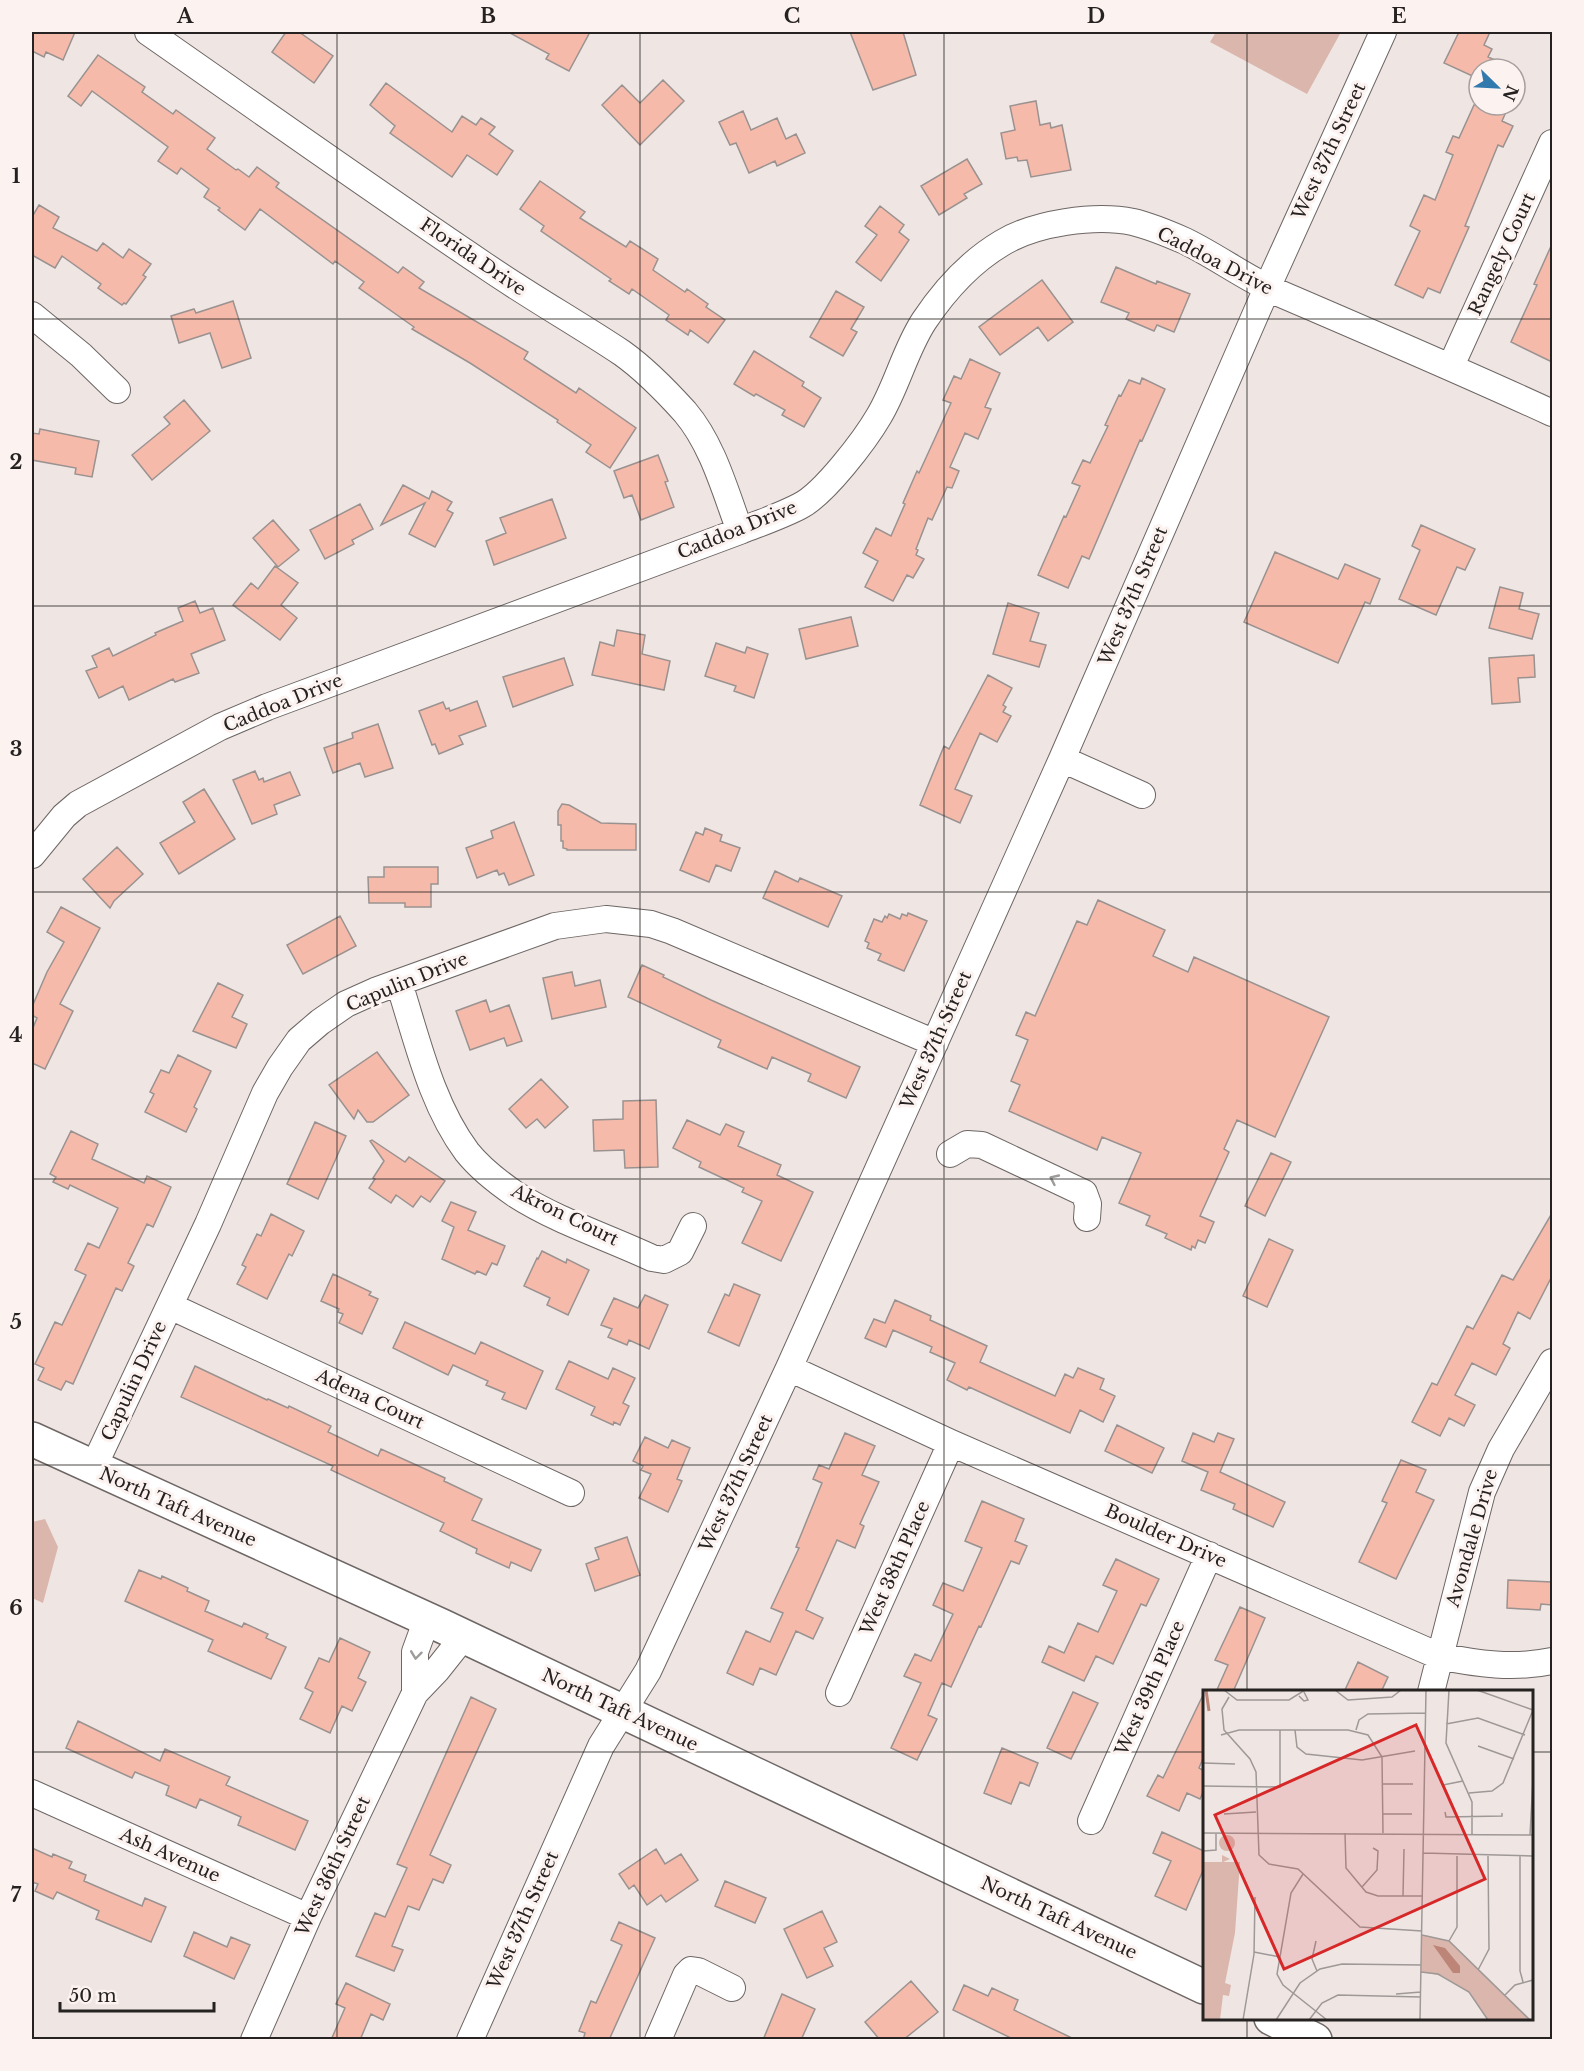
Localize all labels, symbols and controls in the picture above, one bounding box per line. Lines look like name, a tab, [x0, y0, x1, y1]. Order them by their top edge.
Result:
text: A	[176, 4, 194, 28]
text: B	[480, 4, 496, 28]
text: C	[784, 4, 800, 28]
text: D	[1087, 4, 1105, 28]
text: E	[1391, 4, 1407, 28]
north arrow	[1467, 57, 1527, 117]
street label: West 37th Street	[1287, 79, 1371, 224]
text: N	[1499, 82, 1523, 104]
text: 1	[12, 164, 21, 188]
street label: Rangely Court	[1464, 189, 1540, 319]
street label: Florida Drive	[416, 214, 530, 300]
street label: Caddoa Drive	[1153, 222, 1277, 300]
text: 2	[9, 450, 23, 474]
street label: Caddoa Drive	[674, 496, 800, 564]
street label: West 37th Street	[1093, 523, 1172, 670]
street label: Caddoa Drive	[220, 669, 346, 737]
text: 3	[10, 737, 22, 761]
street label: Capulin Drive	[343, 948, 471, 1016]
street label: West 37th Street	[895, 967, 976, 1113]
text: 4	[9, 1023, 23, 1047]
one-way arrow	[1050, 1175, 1061, 1187]
street label: Akron Court	[507, 1179, 622, 1250]
text: 5	[10, 1310, 22, 1334]
street label: Capulin Drive	[97, 1318, 171, 1444]
street label: Adena Court	[311, 1364, 428, 1434]
street label: West 37th Street	[694, 1411, 778, 1556]
street label: North Taft Avenue	[96, 1462, 260, 1552]
street label: Avondale Drive	[1442, 1466, 1502, 1610]
street label: West 38th Place	[855, 1497, 934, 1640]
street label: Boulder Drive	[1102, 1499, 1230, 1573]
text: 6	[9, 1596, 23, 1620]
street label: West 39th Place	[1110, 1617, 1190, 1760]
one-way arrow	[411, 1650, 423, 1660]
street label: North Taft Avenue	[538, 1664, 702, 1756]
inset map	[1203, 1690, 1533, 2020]
street label: West 36th Street	[291, 1793, 375, 1940]
street label: Ash Avenue	[116, 1823, 224, 1887]
street label: West 37th Street	[482, 1847, 563, 1993]
street label: North Taft Avenue	[977, 1872, 1141, 1964]
text: 7	[11, 1883, 22, 1907]
scale bar	[60, 1975, 214, 2013]
text: 50 m	[69, 1985, 117, 2007]

